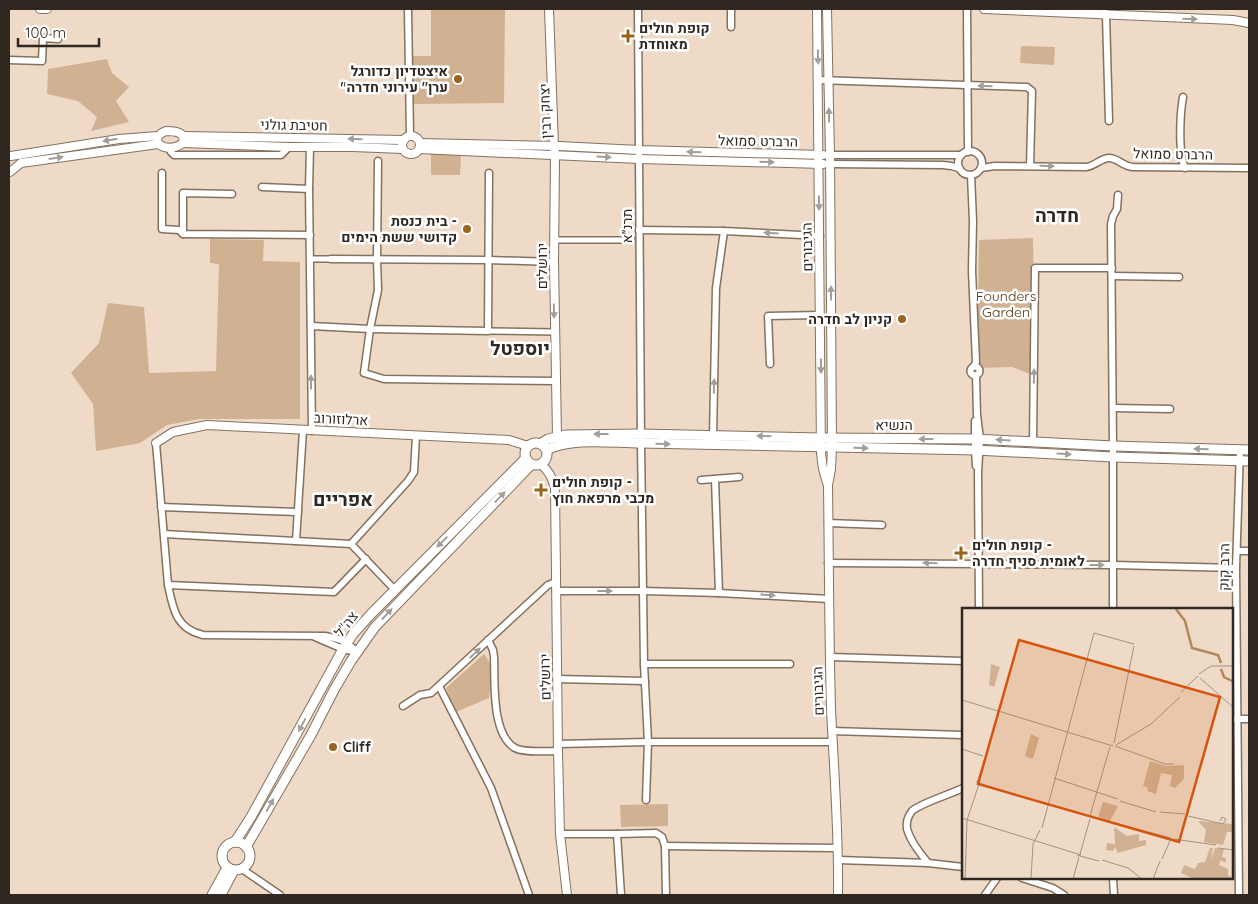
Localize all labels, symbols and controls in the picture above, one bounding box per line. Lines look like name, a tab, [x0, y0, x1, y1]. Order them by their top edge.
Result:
scale bar	[18, 15, 99, 47]
one-way arrow	[1182, 15, 1198, 23]
place label: קופת חולים מאוחדת	[639, 19, 710, 53]
text: 100 m	[25, 23, 66, 42]
marker: קופת חולים מאוחדת	[621, 29, 635, 43]
one-way arrow	[814, 50, 822, 66]
place label: איצטדיון כדורגל "ערן" עירוני חדרה	[341, 62, 448, 96]
marker: איצטדיון כדורגל "ערן" עירוני חדרה	[452, 73, 464, 85]
one-way arrow	[977, 81, 993, 89]
street label: יצחק רבין	[535, 83, 555, 139]
one-way arrow	[825, 107, 833, 123]
street label: חטיבת גולני	[260, 115, 328, 135]
street label: הרברט סמואל	[718, 131, 798, 151]
one-way arrow	[347, 135, 363, 143]
one-way arrow	[102, 137, 118, 145]
street label: הרברט סמואל	[1133, 144, 1213, 164]
one-way arrow	[685, 147, 701, 155]
one-way arrow	[596, 153, 612, 161]
one-way arrow	[48, 154, 64, 162]
one-way arrow	[759, 158, 775, 166]
one-way arrow	[1039, 162, 1055, 170]
one-way arrow	[815, 196, 823, 212]
district label: חדרה	[1035, 203, 1079, 227]
street label: תרנ״א	[618, 209, 636, 243]
place label: בית כנסת - קדושי ששת הימים	[341, 212, 457, 246]
street label: הגיבורים	[798, 222, 816, 272]
marker: בית כנסת - קדושי ששת הימים	[461, 223, 473, 235]
one-way arrow	[763, 229, 779, 237]
street label: ירושלים	[533, 243, 551, 289]
one-way arrow	[827, 285, 835, 301]
park label: Founders Garden	[976, 287, 1036, 321]
one-way arrow	[551, 303, 559, 319]
place label: קניון לב חדרה	[808, 310, 892, 328]
marker: קניון לב חדרה	[896, 313, 908, 325]
district label: יוספטל	[490, 336, 550, 360]
one-way arrow	[817, 358, 825, 374]
one-way arrow	[1030, 368, 1038, 384]
one-way arrow	[307, 374, 315, 390]
one-way arrow	[710, 378, 718, 394]
street label: ארלוזורוב	[313, 409, 369, 429]
street label: הנשיא	[875, 416, 913, 434]
one-way arrow	[593, 430, 609, 438]
one-way arrow	[755, 432, 771, 440]
one-way arrow	[918, 435, 934, 443]
one-way arrow	[995, 436, 1011, 444]
one-way arrow	[656, 440, 672, 448]
one-way arrow	[853, 444, 869, 452]
one-way arrow	[1192, 445, 1208, 453]
one-way arrow	[1056, 451, 1072, 459]
place label: קופת חולים - מכבי מרפאת חוץ	[552, 473, 654, 507]
marker: קופת חולים - מכבי מרפאת חוץ	[534, 483, 548, 497]
district label: אפריים	[313, 487, 373, 511]
one-way arrow	[493, 491, 505, 503]
one-way arrow	[436, 536, 448, 548]
place label: קופת חולים - לאומית סניף חדרה	[972, 536, 1085, 570]
street label: הרב קוק	[1215, 543, 1233, 591]
marker: קופת חולים - לאומית סניף חדרה	[954, 546, 968, 560]
one-way arrow	[921, 559, 937, 567]
one-way arrow	[1089, 561, 1105, 569]
one-way arrow	[597, 587, 613, 595]
one-way arrow	[760, 592, 776, 600]
street label: צה"ל	[330, 607, 362, 641]
one-way arrow	[381, 608, 393, 620]
inset map	[962, 608, 1233, 879]
one-way arrow	[468, 647, 480, 659]
street label: ירושלים	[536, 654, 554, 700]
street label: הגיבורים	[808, 666, 828, 716]
one-way arrow	[298, 718, 306, 733]
place label: Cliff	[343, 738, 372, 756]
marker: Cliff	[327, 741, 339, 753]
one-way arrow	[266, 798, 275, 811]

